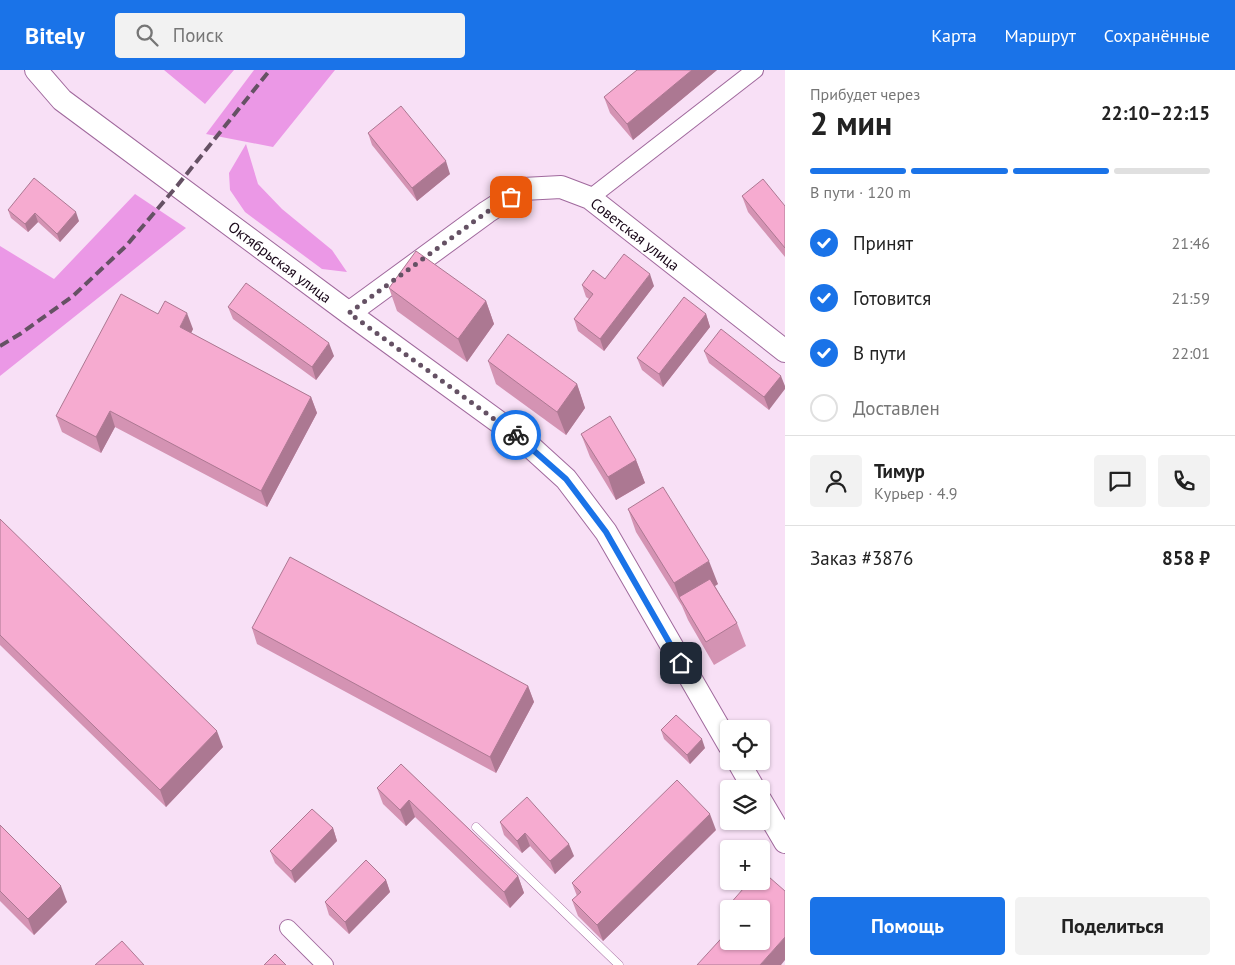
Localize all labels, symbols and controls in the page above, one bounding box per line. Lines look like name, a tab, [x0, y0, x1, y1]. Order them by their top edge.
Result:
search box	[115, 13, 465, 58]
text: Bitely	[25, 20, 85, 51]
icon: search	[133, 21, 161, 49]
text: Поиск	[173, 23, 223, 47]
text: Карта	[931, 24, 977, 47]
text: Маршрут	[1005, 24, 1076, 47]
text: Сохранённые	[1104, 24, 1210, 47]
text: Прибудет через	[810, 84, 920, 104]
text: 22:10–22:15	[1101, 101, 1210, 125]
text: 2 мин	[810, 102, 892, 144]
pin	[490, 176, 532, 218]
text: В пути · 120 m	[810, 182, 911, 202]
icon: bag	[497, 183, 525, 211]
street label: Советская улица	[587, 193, 683, 275]
street label: Октябрьская улица	[225, 217, 335, 307]
icon: check	[810, 229, 838, 257]
text: Принят	[853, 231, 913, 255]
text: 21:46	[1172, 233, 1210, 253]
icon: check	[810, 284, 838, 312]
text: Готовится	[853, 286, 931, 310]
text: 21:59	[1172, 288, 1210, 308]
icon: check	[810, 339, 838, 367]
text: В пути	[853, 341, 906, 365]
text: 22:01	[1172, 343, 1210, 363]
text: Доставлен	[853, 396, 940, 420]
courier	[491, 410, 541, 460]
icon: bike	[502, 421, 530, 449]
button: person	[810, 455, 862, 507]
button: chat	[1094, 455, 1146, 507]
button: phone	[1158, 455, 1210, 507]
text: Тимур	[874, 459, 925, 483]
text: Курьер · 4.9	[874, 483, 958, 503]
text: Заказ #3876	[810, 546, 913, 570]
text: 858 ₽	[1162, 546, 1210, 570]
pin	[660, 642, 702, 684]
icon: home	[667, 649, 695, 677]
map controls	[720, 720, 770, 950]
button: locate	[720, 720, 770, 770]
button: layers	[720, 780, 770, 830]
button: +	[720, 840, 770, 890]
button: Помощь	[810, 897, 1005, 955]
button: Поделиться	[1015, 897, 1210, 955]
button: −	[720, 900, 770, 950]

